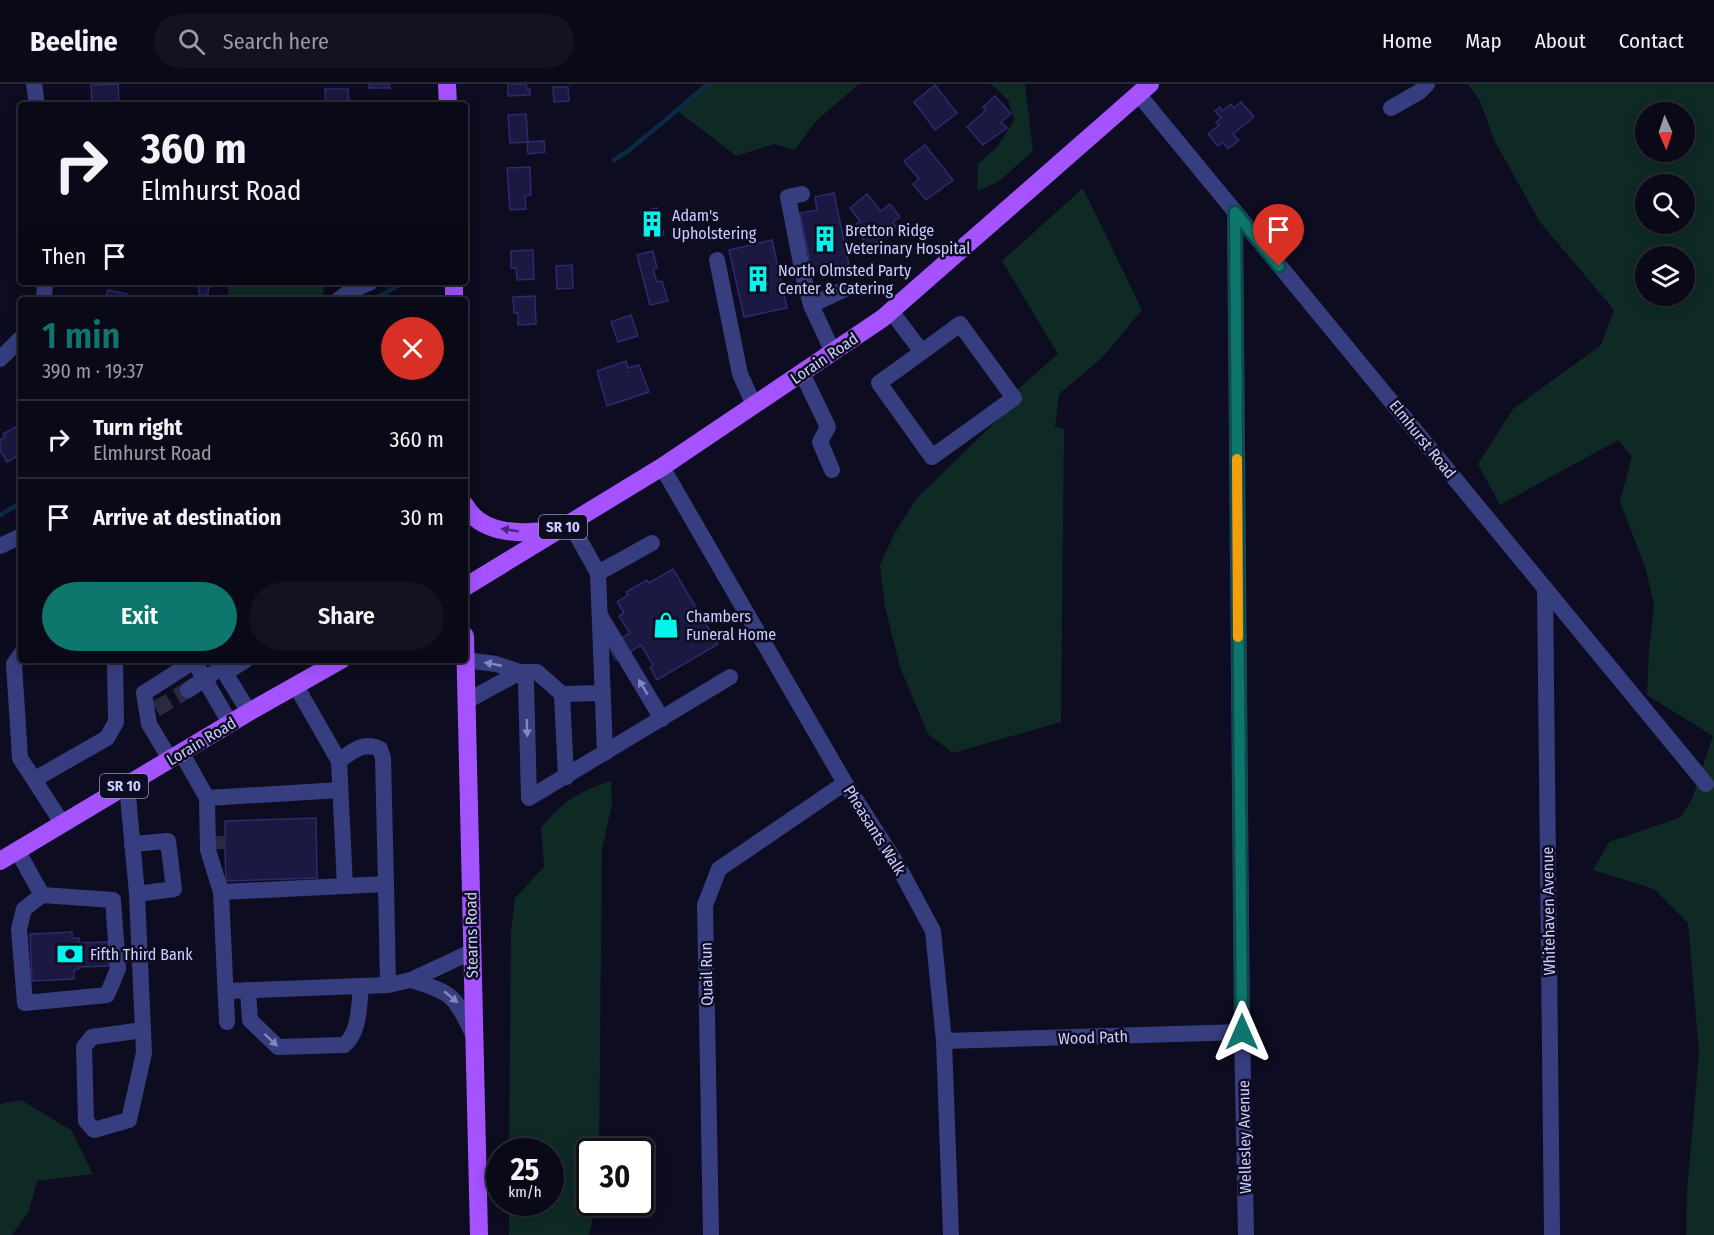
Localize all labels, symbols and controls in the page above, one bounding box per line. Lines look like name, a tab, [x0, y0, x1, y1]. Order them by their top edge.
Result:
search box	[154, 14, 574, 68]
text: Beeline	[30, 25, 118, 58]
icon: search	[175, 25, 208, 58]
text: Search here	[223, 28, 329, 55]
text: Home	[1382, 28, 1432, 54]
text: Map	[1465, 28, 1502, 54]
text: About	[1535, 28, 1586, 54]
text: Contact	[1619, 28, 1684, 54]
north arrow	[1635, 102, 1695, 162]
map controls	[1635, 102, 1695, 306]
text: 360 m	[141, 124, 247, 174]
icon: right	[42, 126, 120, 204]
button: search	[1635, 174, 1695, 234]
text: Elmhurst Road	[141, 175, 301, 207]
pin	[1253, 204, 1304, 266]
place label: Adam's Upholstering	[672, 206, 757, 243]
building icon: Adam's Upholstering	[637, 209, 667, 239]
icon: arrive	[1262, 213, 1295, 246]
place label: Bretton Ridge Veterinary Hospital	[845, 221, 970, 258]
building icon: Bretton Ridge Veterinary Hospital	[810, 224, 840, 254]
icon: arrive	[98, 240, 131, 273]
text: Then	[42, 243, 86, 270]
button: layers	[1635, 246, 1695, 306]
place label: North Olmsted Party Center & Catering	[778, 261, 912, 298]
building icon: North Olmsted Party Center & Catering	[743, 264, 773, 294]
text: 1 min	[42, 314, 120, 358]
button: close	[381, 317, 444, 380]
street label: Lorain Road	[787, 329, 862, 388]
text: 390 m · 19:37	[42, 359, 144, 383]
street label: Elmhurst Road	[1385, 396, 1460, 482]
text: Turn right	[93, 414, 182, 441]
icon: right	[42, 423, 75, 456]
text: 360 m	[390, 426, 444, 453]
text: Elmhurst Road	[93, 441, 212, 465]
icon: arrive	[42, 501, 75, 534]
text: Arrive at destination	[93, 504, 281, 531]
text: 30 m	[401, 504, 444, 531]
road number: SR 10	[539, 515, 587, 539]
one-way arrow	[500, 526, 519, 535]
button: Exit	[42, 582, 237, 651]
button: Share	[249, 582, 444, 651]
place label: Chambers Funeral Home	[686, 607, 776, 644]
shop icon: Chambers Funeral Home	[651, 610, 681, 640]
one-way arrow	[484, 659, 503, 668]
one-way arrow	[638, 679, 649, 695]
street label: Lorain Road	[163, 713, 239, 770]
one-way arrow	[523, 719, 532, 738]
road number: SR 10	[100, 774, 148, 798]
street label: Pheasants Walk	[840, 782, 910, 879]
street label: Whitehaven Avenue	[1538, 846, 1559, 975]
street label: Stearns Road	[461, 892, 482, 978]
bank icon: Fifth Third Bank	[55, 939, 85, 969]
street label: Quail Run	[696, 942, 717, 1006]
place label: Fifth Third Bank	[90, 945, 193, 964]
one-way arrow	[443, 991, 458, 1004]
position arrow	[1210, 1000, 1274, 1064]
street label: Wood Path	[1058, 1027, 1128, 1048]
one-way arrow	[264, 1033, 279, 1047]
street label: Wellesley Avenue	[1234, 1080, 1255, 1194]
speed limit sign: 30	[576, 1138, 654, 1216]
text: 25	[511, 1152, 539, 1188]
text: km/h	[508, 1183, 542, 1201]

